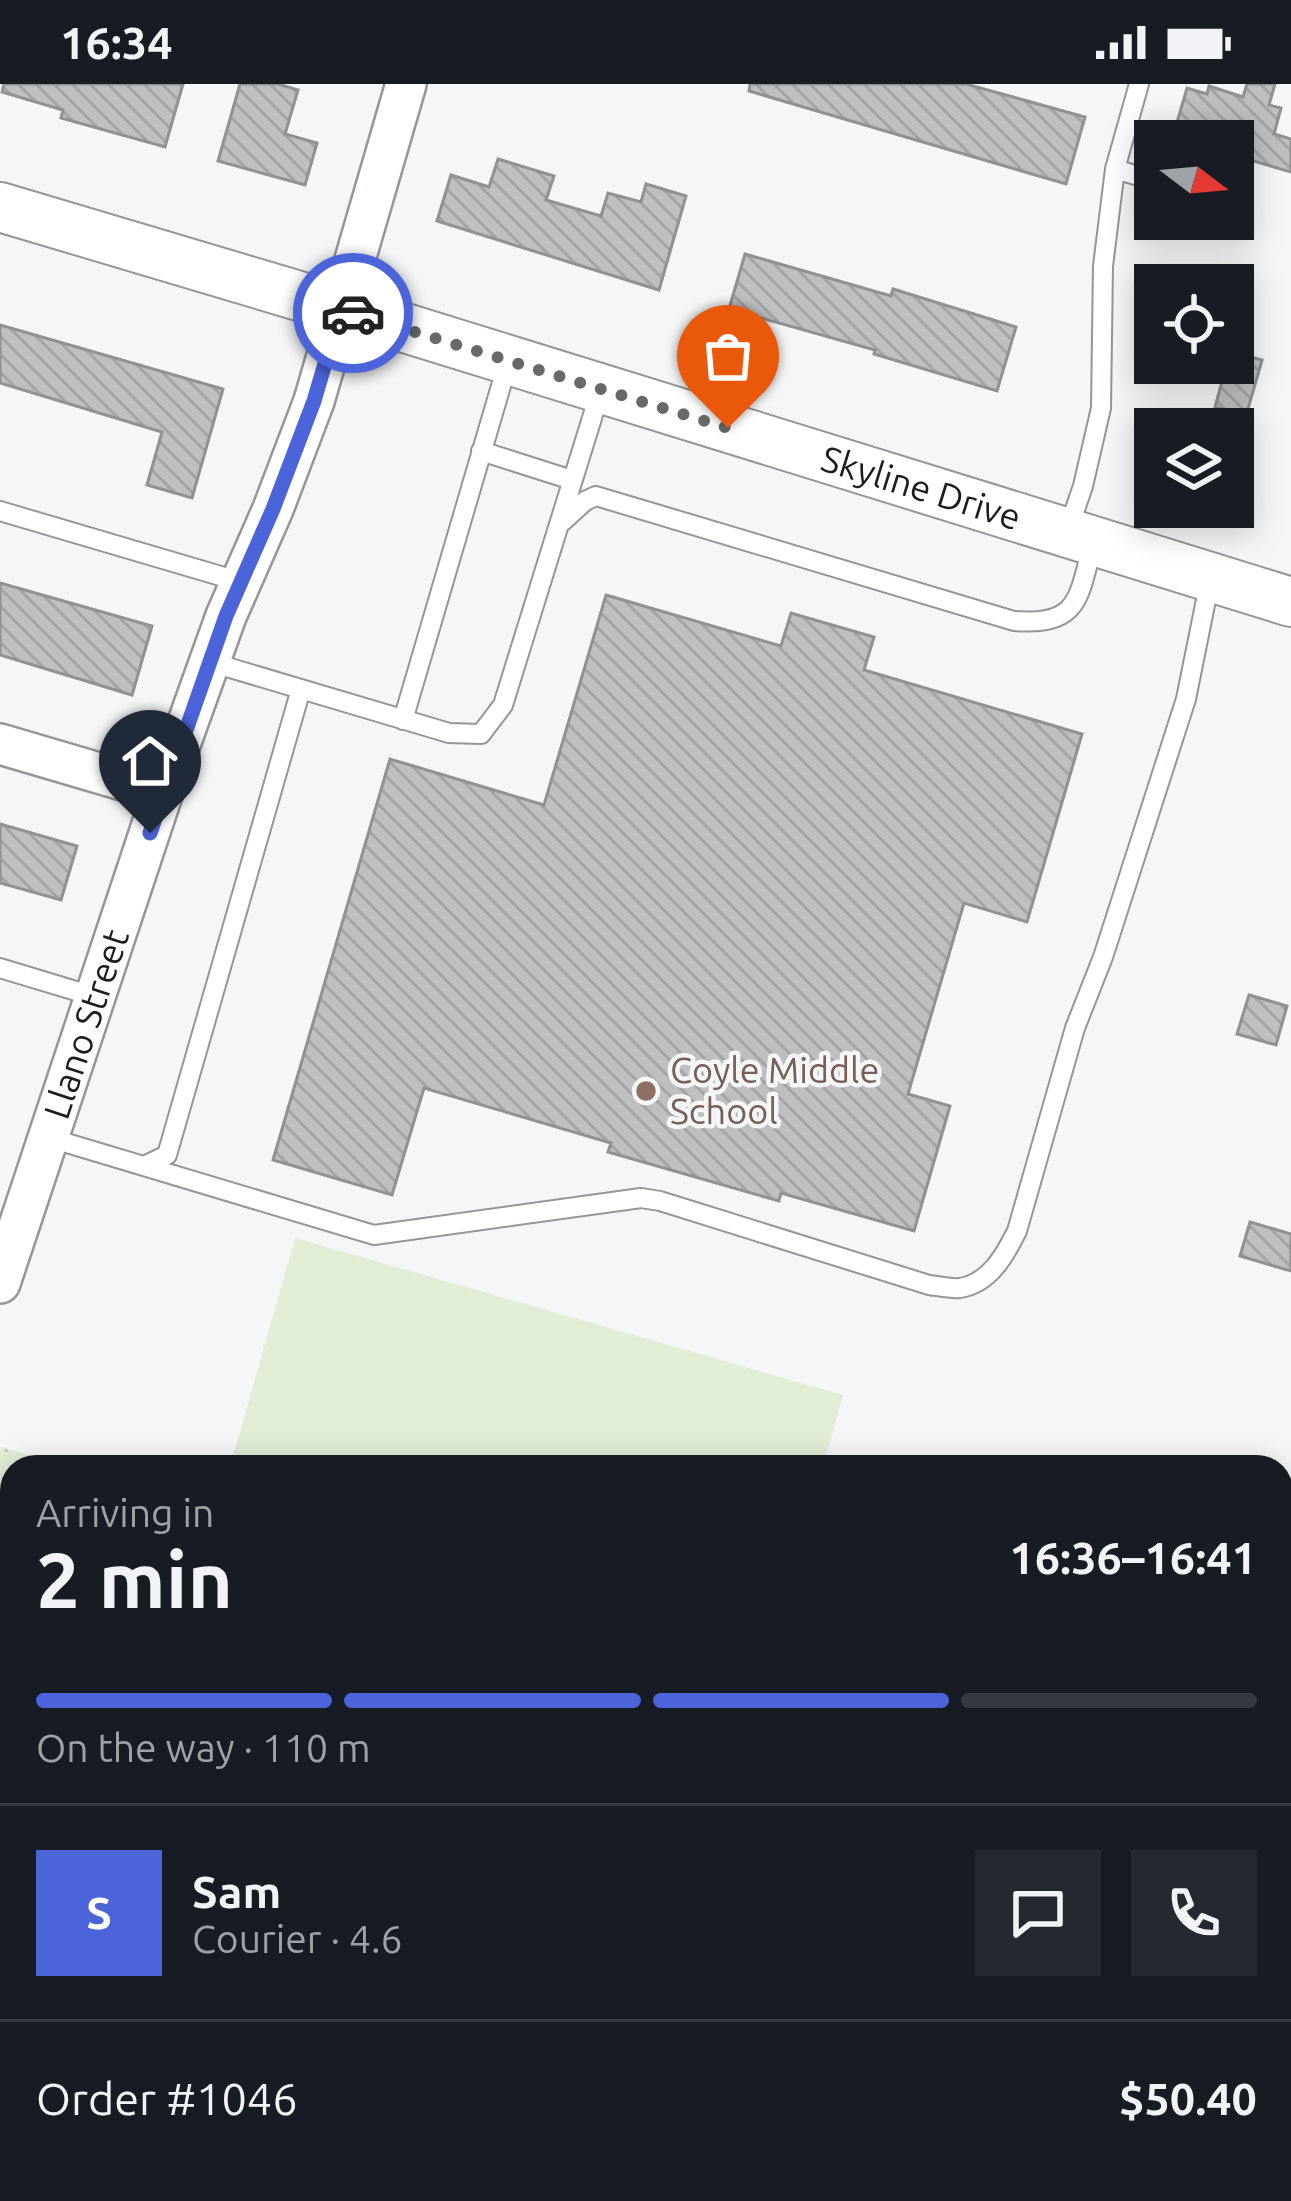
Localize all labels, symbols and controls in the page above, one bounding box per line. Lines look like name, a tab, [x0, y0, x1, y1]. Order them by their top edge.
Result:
text: 16:34	[60, 17, 173, 68]
north arrow	[1134, 120, 1254, 240]
map controls	[1134, 120, 1254, 528]
courier	[293, 253, 413, 373]
button: locate	[1134, 264, 1254, 384]
icon: car	[320, 280, 386, 346]
pin	[677, 305, 779, 428]
icon: bag	[695, 323, 761, 389]
button: layers	[1134, 408, 1254, 528]
street label: Skyline Drive	[817, 437, 1026, 537]
pin	[99, 710, 201, 833]
icon: home	[117, 728, 183, 794]
street label: Llano Street	[35, 924, 136, 1124]
place label: Coyle Middle School	[670, 1049, 879, 1131]
marker: Coyle Middle School	[633, 1078, 659, 1104]
text: Arriving in	[36, 1491, 214, 1534]
text: 16:36–16:41	[1009, 1532, 1257, 1583]
text: 2 min	[36, 1535, 233, 1623]
text: On the way · 110 m	[36, 1726, 371, 1769]
button: chat	[975, 1850, 1101, 1976]
button: phone	[1131, 1850, 1257, 1976]
text: Sam	[192, 1866, 281, 1917]
text: S	[86, 1887, 112, 1938]
text: Courier · 4.6	[192, 1917, 403, 1960]
text: Order #1046	[36, 2073, 298, 2124]
text: $50.40	[1119, 2073, 1257, 2124]

